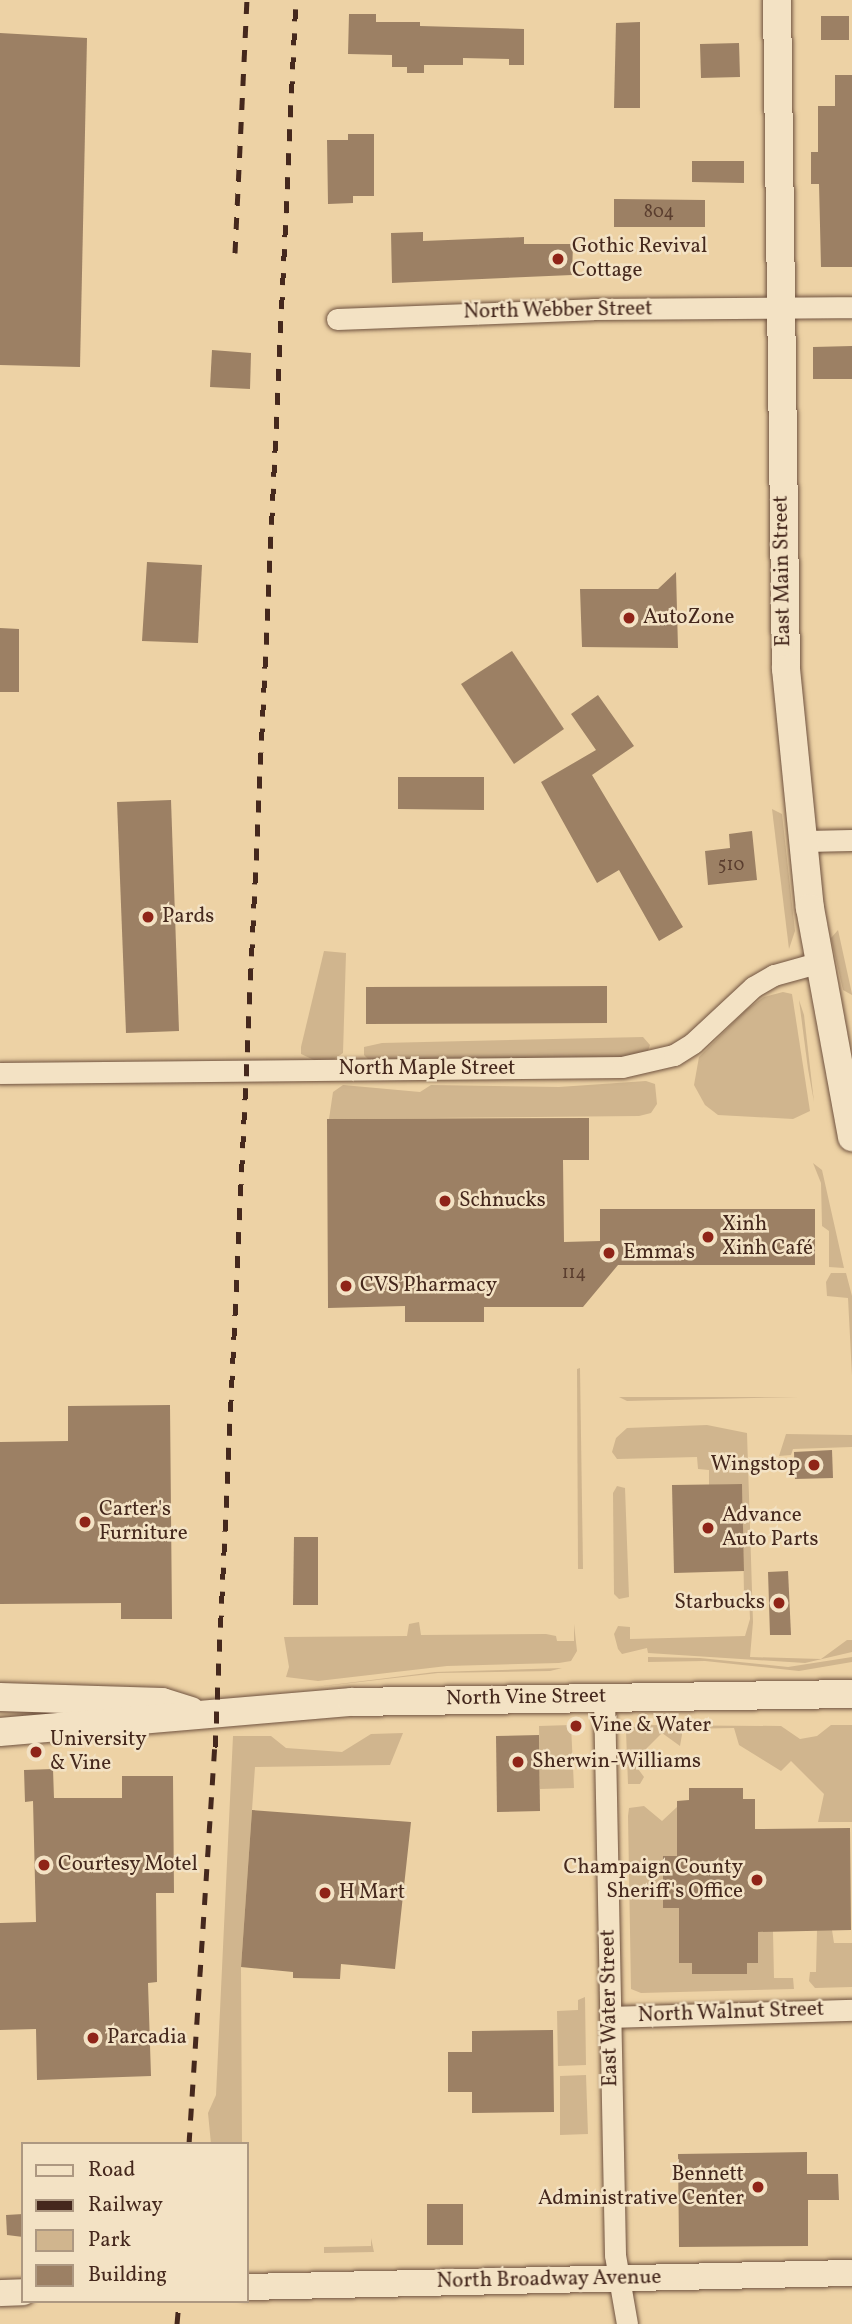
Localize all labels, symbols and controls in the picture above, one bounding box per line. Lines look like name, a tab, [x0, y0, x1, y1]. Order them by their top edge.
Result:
house number: 804	[644, 202, 674, 224]
place label: Gothic Revival Cottage	[572, 234, 707, 284]
marker: Gothic Revival Cottage	[550, 251, 566, 267]
street label: North Webber Street	[463, 297, 653, 325]
street label: East Main Street	[769, 495, 797, 647]
place label: AutoZone	[643, 605, 734, 631]
marker: AutoZone	[621, 610, 637, 626]
house number: 510	[718, 855, 744, 877]
place label: Pards	[162, 904, 214, 930]
marker: Pards	[140, 909, 156, 925]
street label: North Maple Street	[339, 1056, 515, 1082]
place label: Schnucks	[459, 1188, 546, 1214]
marker: Schnucks	[437, 1193, 453, 1209]
place label: Xinh Xinh Café	[722, 1212, 813, 1262]
marker: Xinh Xinh Café	[700, 1229, 716, 1245]
place label: Emma's	[623, 1240, 695, 1266]
marker: Emma's	[601, 1245, 617, 1261]
house number: 114	[562, 1263, 586, 1285]
place label: CVS Pharmacy	[360, 1273, 497, 1299]
marker: CVS Pharmacy	[338, 1278, 354, 1294]
place label: Wingstop	[711, 1452, 800, 1478]
marker: Wingstop	[806, 1457, 822, 1473]
place label: Carter's Furniture	[99, 1497, 188, 1547]
place label: Advance Auto Parts	[722, 1503, 819, 1553]
marker: Carter's Furniture	[77, 1514, 93, 1530]
marker: Advance Auto Parts	[700, 1520, 716, 1536]
place label: Starbucks	[674, 1590, 765, 1616]
marker: Starbucks	[771, 1595, 787, 1611]
street label: North Vine Street	[445, 1684, 607, 1712]
place label: Vine & Water	[590, 1713, 712, 1739]
marker: Vine & Water	[568, 1718, 584, 1734]
place label: University & Vine	[50, 1727, 147, 1777]
marker: University & Vine	[28, 1744, 44, 1760]
place label: Sherwin-Williams	[532, 1749, 701, 1775]
marker: Sherwin-Williams	[510, 1754, 526, 1770]
place label: Courtesy Motel	[58, 1852, 198, 1878]
place label: Champaign County Sheriff's Office	[563, 1855, 743, 1905]
marker: Courtesy Motel	[36, 1857, 52, 1873]
marker: Champaign County Sheriff's Office	[749, 1872, 765, 1888]
place label: H Mart	[339, 1880, 405, 1906]
marker: H Mart	[317, 1885, 333, 1901]
street label: East Water Street	[596, 1929, 624, 2087]
street label: North Walnut Street	[637, 1997, 825, 2029]
place label: Parcadia	[107, 2025, 187, 2051]
marker: Parcadia	[85, 2030, 101, 2046]
legend	[21, 2142, 248, 2303]
text: Road	[88, 2156, 135, 2185]
place label: Bennett Administrative Center	[538, 2162, 744, 2212]
marker: Bennett Administrative Center	[750, 2179, 766, 2195]
text: Railway	[88, 2191, 163, 2220]
text: Park	[88, 2226, 131, 2255]
text: Building	[88, 2261, 167, 2290]
street label: North Broadway Avenue	[436, 2265, 662, 2295]

